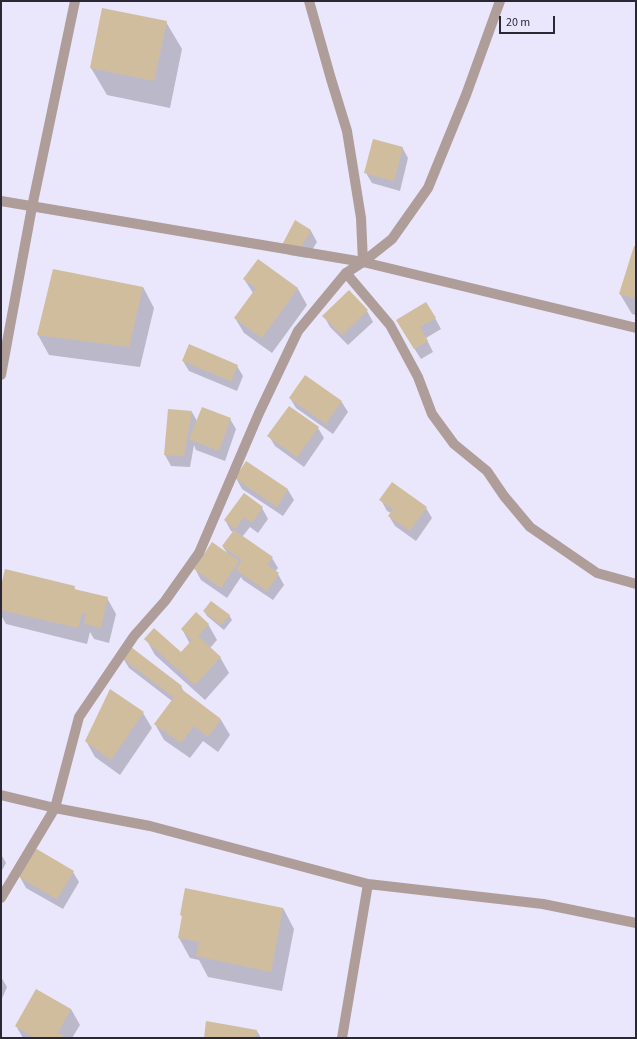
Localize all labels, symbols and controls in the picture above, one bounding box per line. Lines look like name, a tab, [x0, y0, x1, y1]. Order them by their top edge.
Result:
scale bar	[501, 8, 557, 34]
text: 20 m	[506, 14, 530, 31]

